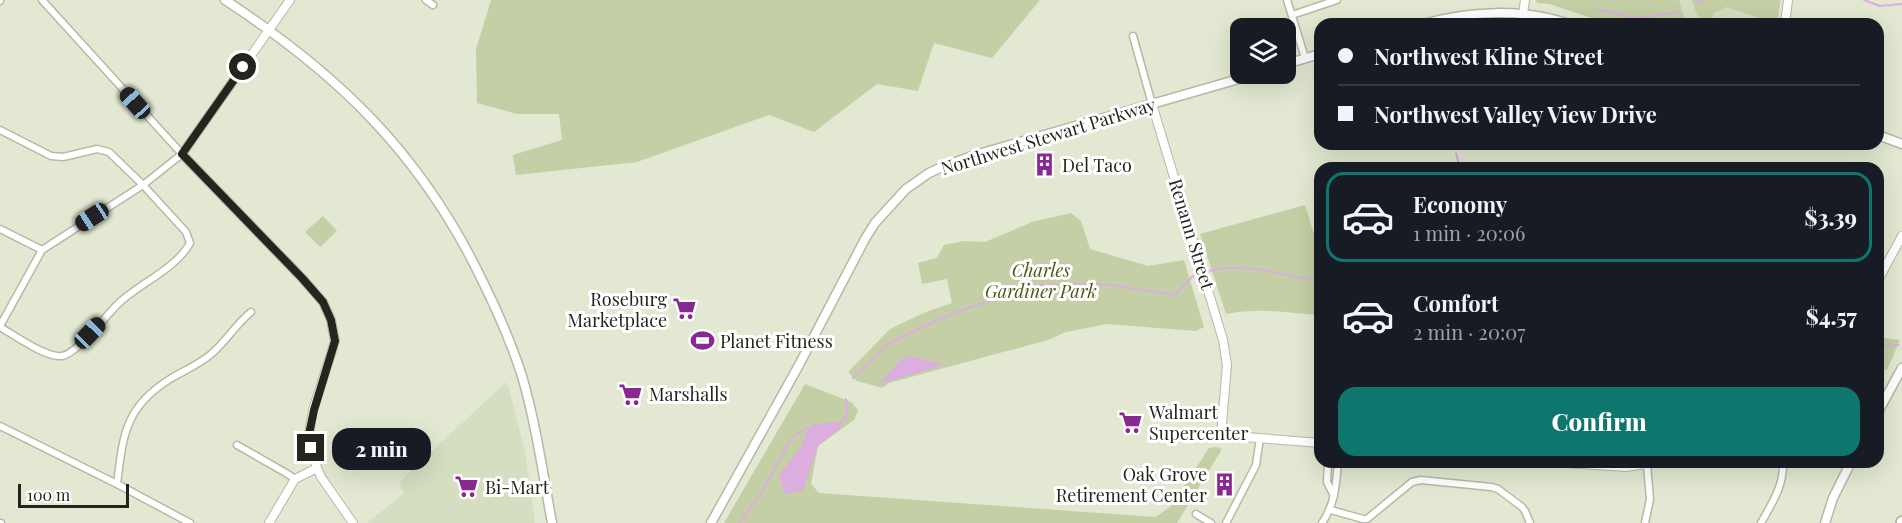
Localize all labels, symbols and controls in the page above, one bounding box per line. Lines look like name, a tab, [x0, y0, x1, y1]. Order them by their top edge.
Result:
map controls	[1230, 18, 1296, 84]
button: layers	[1230, 18, 1296, 84]
text: Northwest Kline Street	[1374, 41, 1604, 71]
route start	[229, 53, 256, 80]
car	[116, 84, 154, 122]
street label: Northwest Stewart Parkway	[938, 92, 1158, 180]
text: Northwest Valley View Drive	[1374, 99, 1657, 129]
building icon: Del Taco	[1031, 152, 1057, 178]
place label: Del Taco	[1062, 153, 1132, 177]
street label: Renann Street	[1164, 176, 1220, 293]
text: Economy	[1413, 189, 1507, 219]
icon: car	[1341, 190, 1395, 244]
car	[72, 200, 112, 234]
text: $3.39	[1804, 202, 1857, 232]
text: 1 min · 20:06	[1413, 219, 1525, 246]
park label: Charles Gardiner Park	[985, 258, 1097, 303]
place label: Roseburg Marketplace	[567, 287, 667, 332]
text: Comfort	[1413, 288, 1499, 318]
icon: car	[1341, 289, 1395, 343]
supermarket icon: Roseburg Marketplace	[672, 296, 698, 322]
text: $4.57	[1806, 301, 1857, 331]
car	[71, 314, 109, 352]
text: 2 min · 20:07	[1413, 318, 1525, 345]
sports icon: Planet Fitness	[689, 328, 715, 354]
place label: Planet Fitness	[720, 329, 833, 353]
supermarket icon: Marshalls	[618, 381, 644, 407]
place label: Marshalls	[649, 382, 728, 406]
button: Confirm	[1338, 387, 1860, 456]
place label: Walmart Supercenter	[1148, 400, 1249, 445]
supermarket icon: Walmart Supercenter	[1118, 409, 1144, 435]
callout: 2 min	[332, 427, 431, 469]
route end	[297, 434, 324, 461]
text: 2 min	[355, 435, 408, 462]
place label: Oak Grove Retirement Center	[1056, 462, 1207, 507]
building icon: Oak Grove Retirement Center	[1212, 471, 1238, 497]
supermarket icon: Bi-Mart	[454, 474, 480, 500]
place label: Bi-Mart	[485, 475, 550, 499]
scale bar	[18, 481, 129, 508]
text: 100 m	[27, 484, 70, 505]

